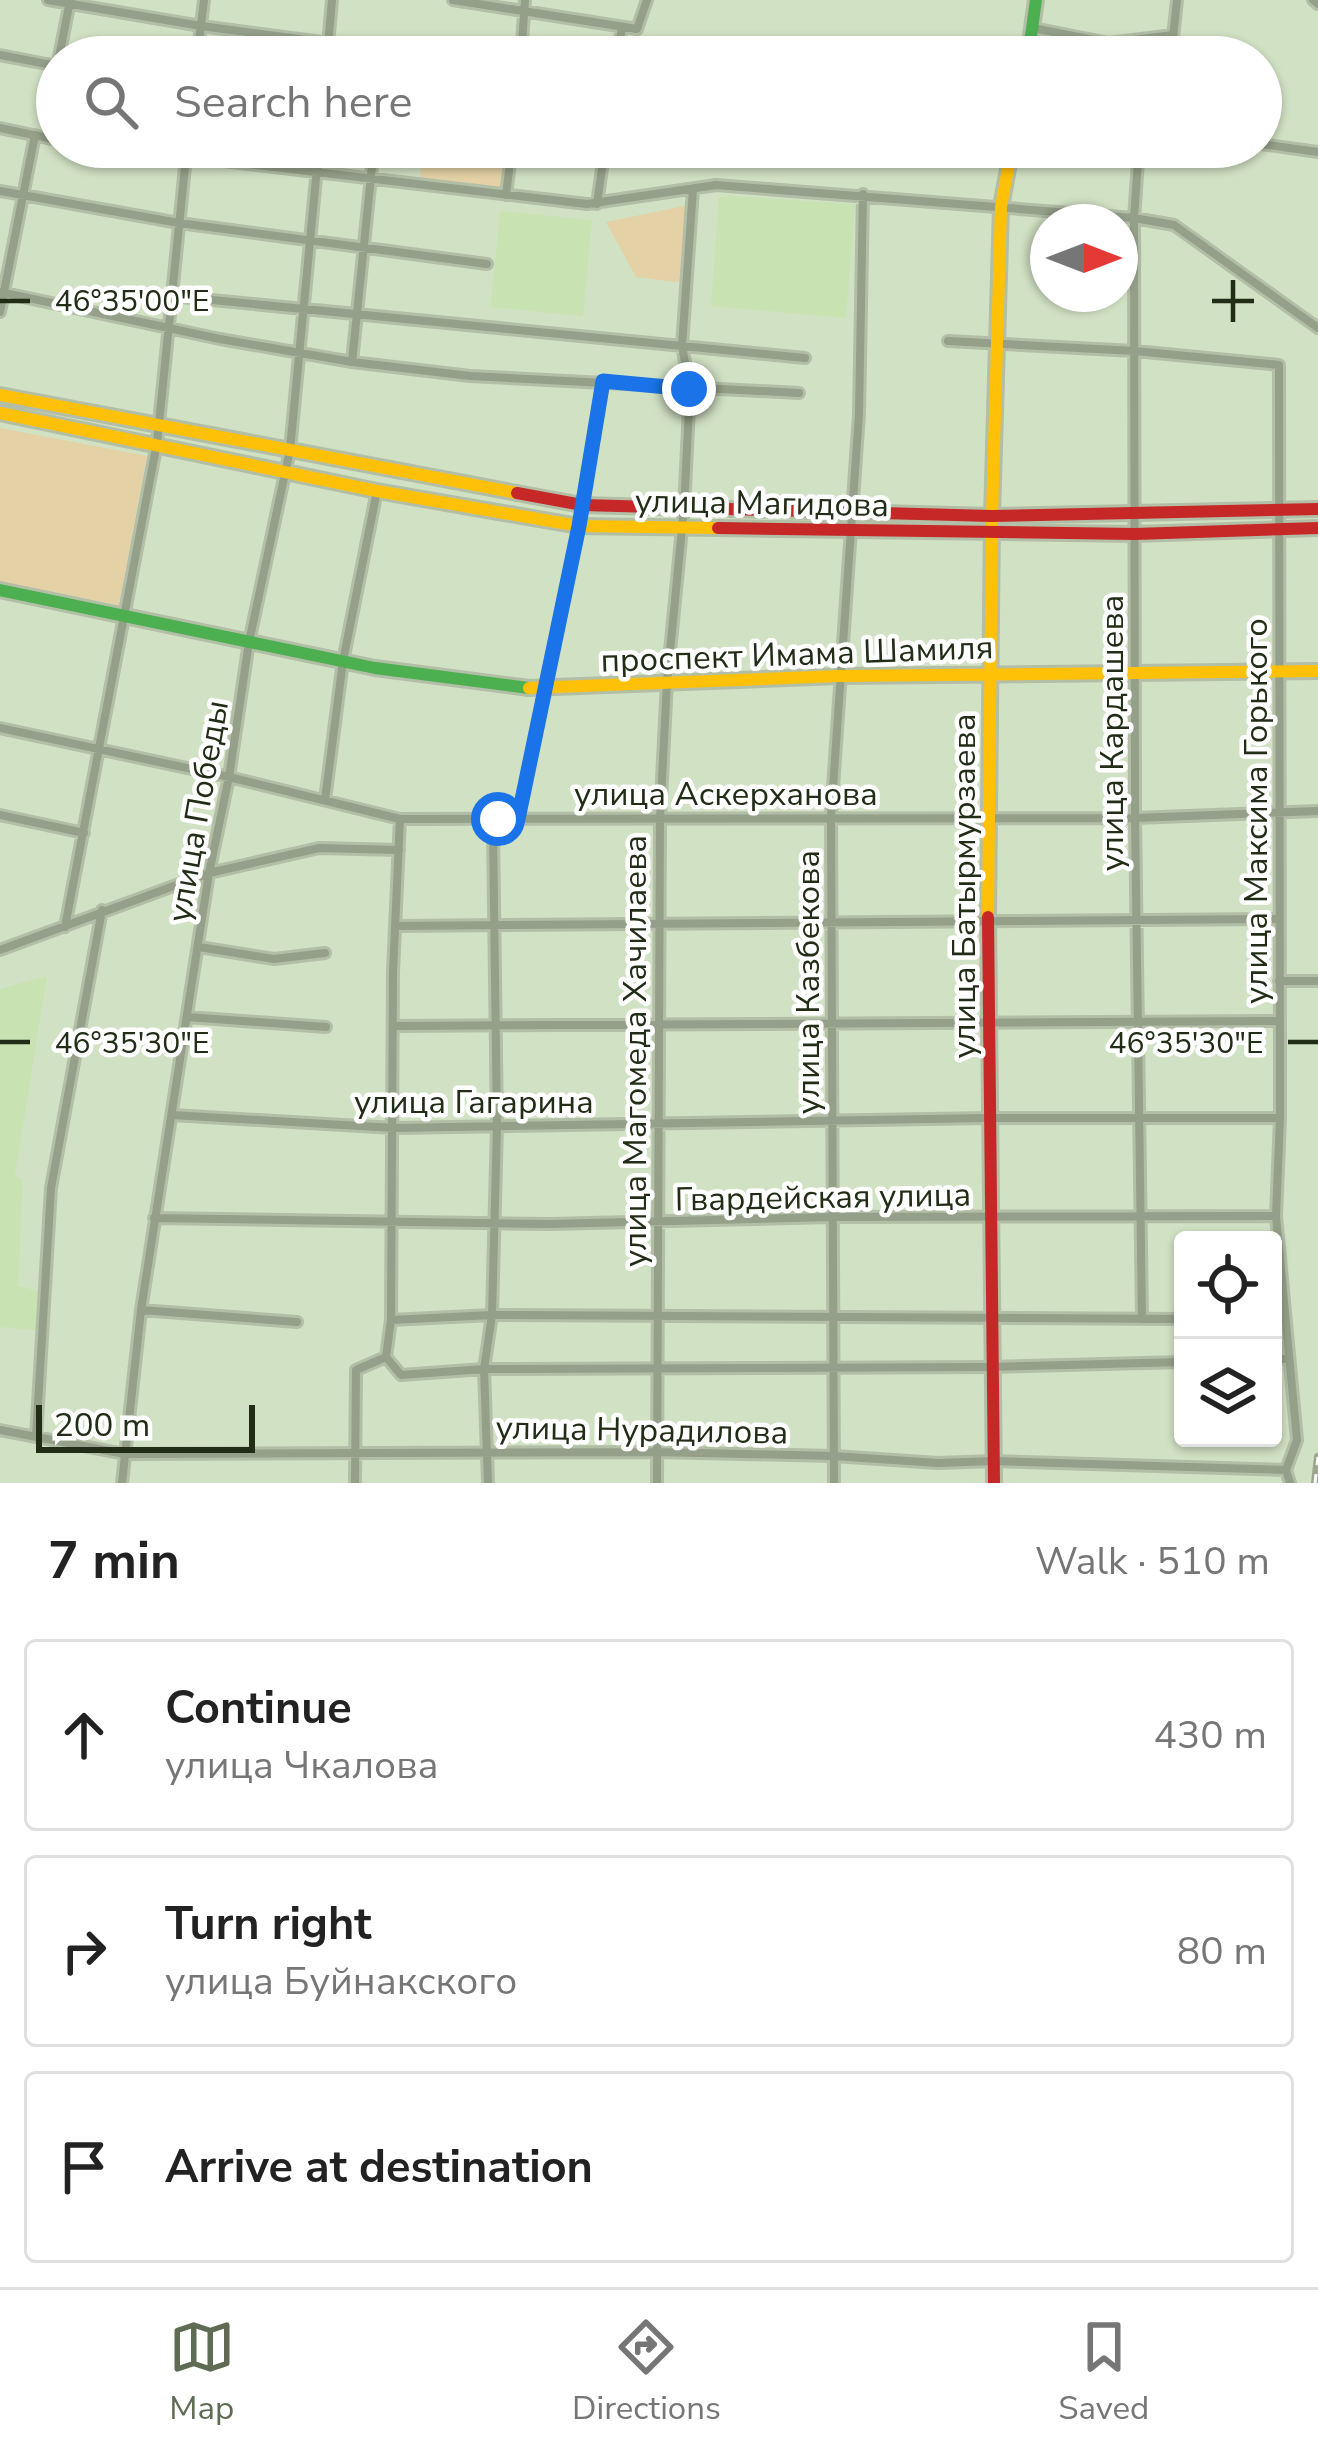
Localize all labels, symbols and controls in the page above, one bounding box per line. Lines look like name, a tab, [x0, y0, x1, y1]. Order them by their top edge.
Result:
search box	[36, 36, 1282, 168]
icon: search	[78, 69, 144, 135]
text: Search here	[174, 72, 413, 133]
north arrow	[1030, 204, 1138, 312]
text: 46°35'00"E	[55, 281, 209, 322]
route end	[662, 362, 716, 416]
street label: улица Магидова	[634, 479, 889, 528]
street label: улица Кардашева	[1090, 595, 1135, 871]
street label: улица Максима Горького	[1234, 618, 1279, 1004]
street label: проспект Имама Шамиля	[600, 625, 994, 684]
street label: улица Победы	[157, 697, 240, 926]
street label: улица Батырмурзаева	[942, 714, 987, 1058]
street label: улица Аскерханова	[574, 772, 878, 817]
route start	[471, 792, 525, 846]
street label: улица Магомеда Хачилаева	[613, 835, 658, 1267]
street label: улица Казбекова	[786, 850, 831, 1114]
text: 46°35'30"E	[55, 1023, 209, 1064]
text: 46°35'30"E	[1109, 1023, 1263, 1064]
street label: улица Гагарина	[354, 1080, 594, 1125]
street label: Гвардейская улица	[674, 1172, 972, 1223]
map controls	[1174, 1231, 1282, 1447]
button: locate	[1174, 1231, 1282, 1339]
button: layers	[1174, 1339, 1282, 1447]
scale bar	[36, 1399, 255, 1452]
text: 200 m	[54, 1403, 150, 1448]
street label: улица Нурадилова	[495, 1405, 789, 1456]
text: 7 min	[48, 1526, 180, 1596]
text: Walk · 510 m	[1035, 1535, 1270, 1588]
text: Continue	[165, 1678, 352, 1739]
icon: ahead	[51, 1702, 117, 1768]
text: 430 m	[1153, 1709, 1267, 1762]
text: улица Чкалова	[165, 1739, 439, 1792]
text: Turn right	[165, 1894, 372, 1955]
icon: right	[51, 1918, 117, 1984]
text: 80 m	[1177, 1925, 1267, 1978]
text: улица Буйнакского	[165, 1955, 517, 2008]
icon: arrive	[51, 2134, 117, 2200]
text: Arrive at destination	[165, 2137, 593, 2198]
tab: Map	[169, 2314, 235, 2431]
tab: Directions	[572, 2314, 721, 2431]
tab: Saved	[1058, 2314, 1149, 2431]

